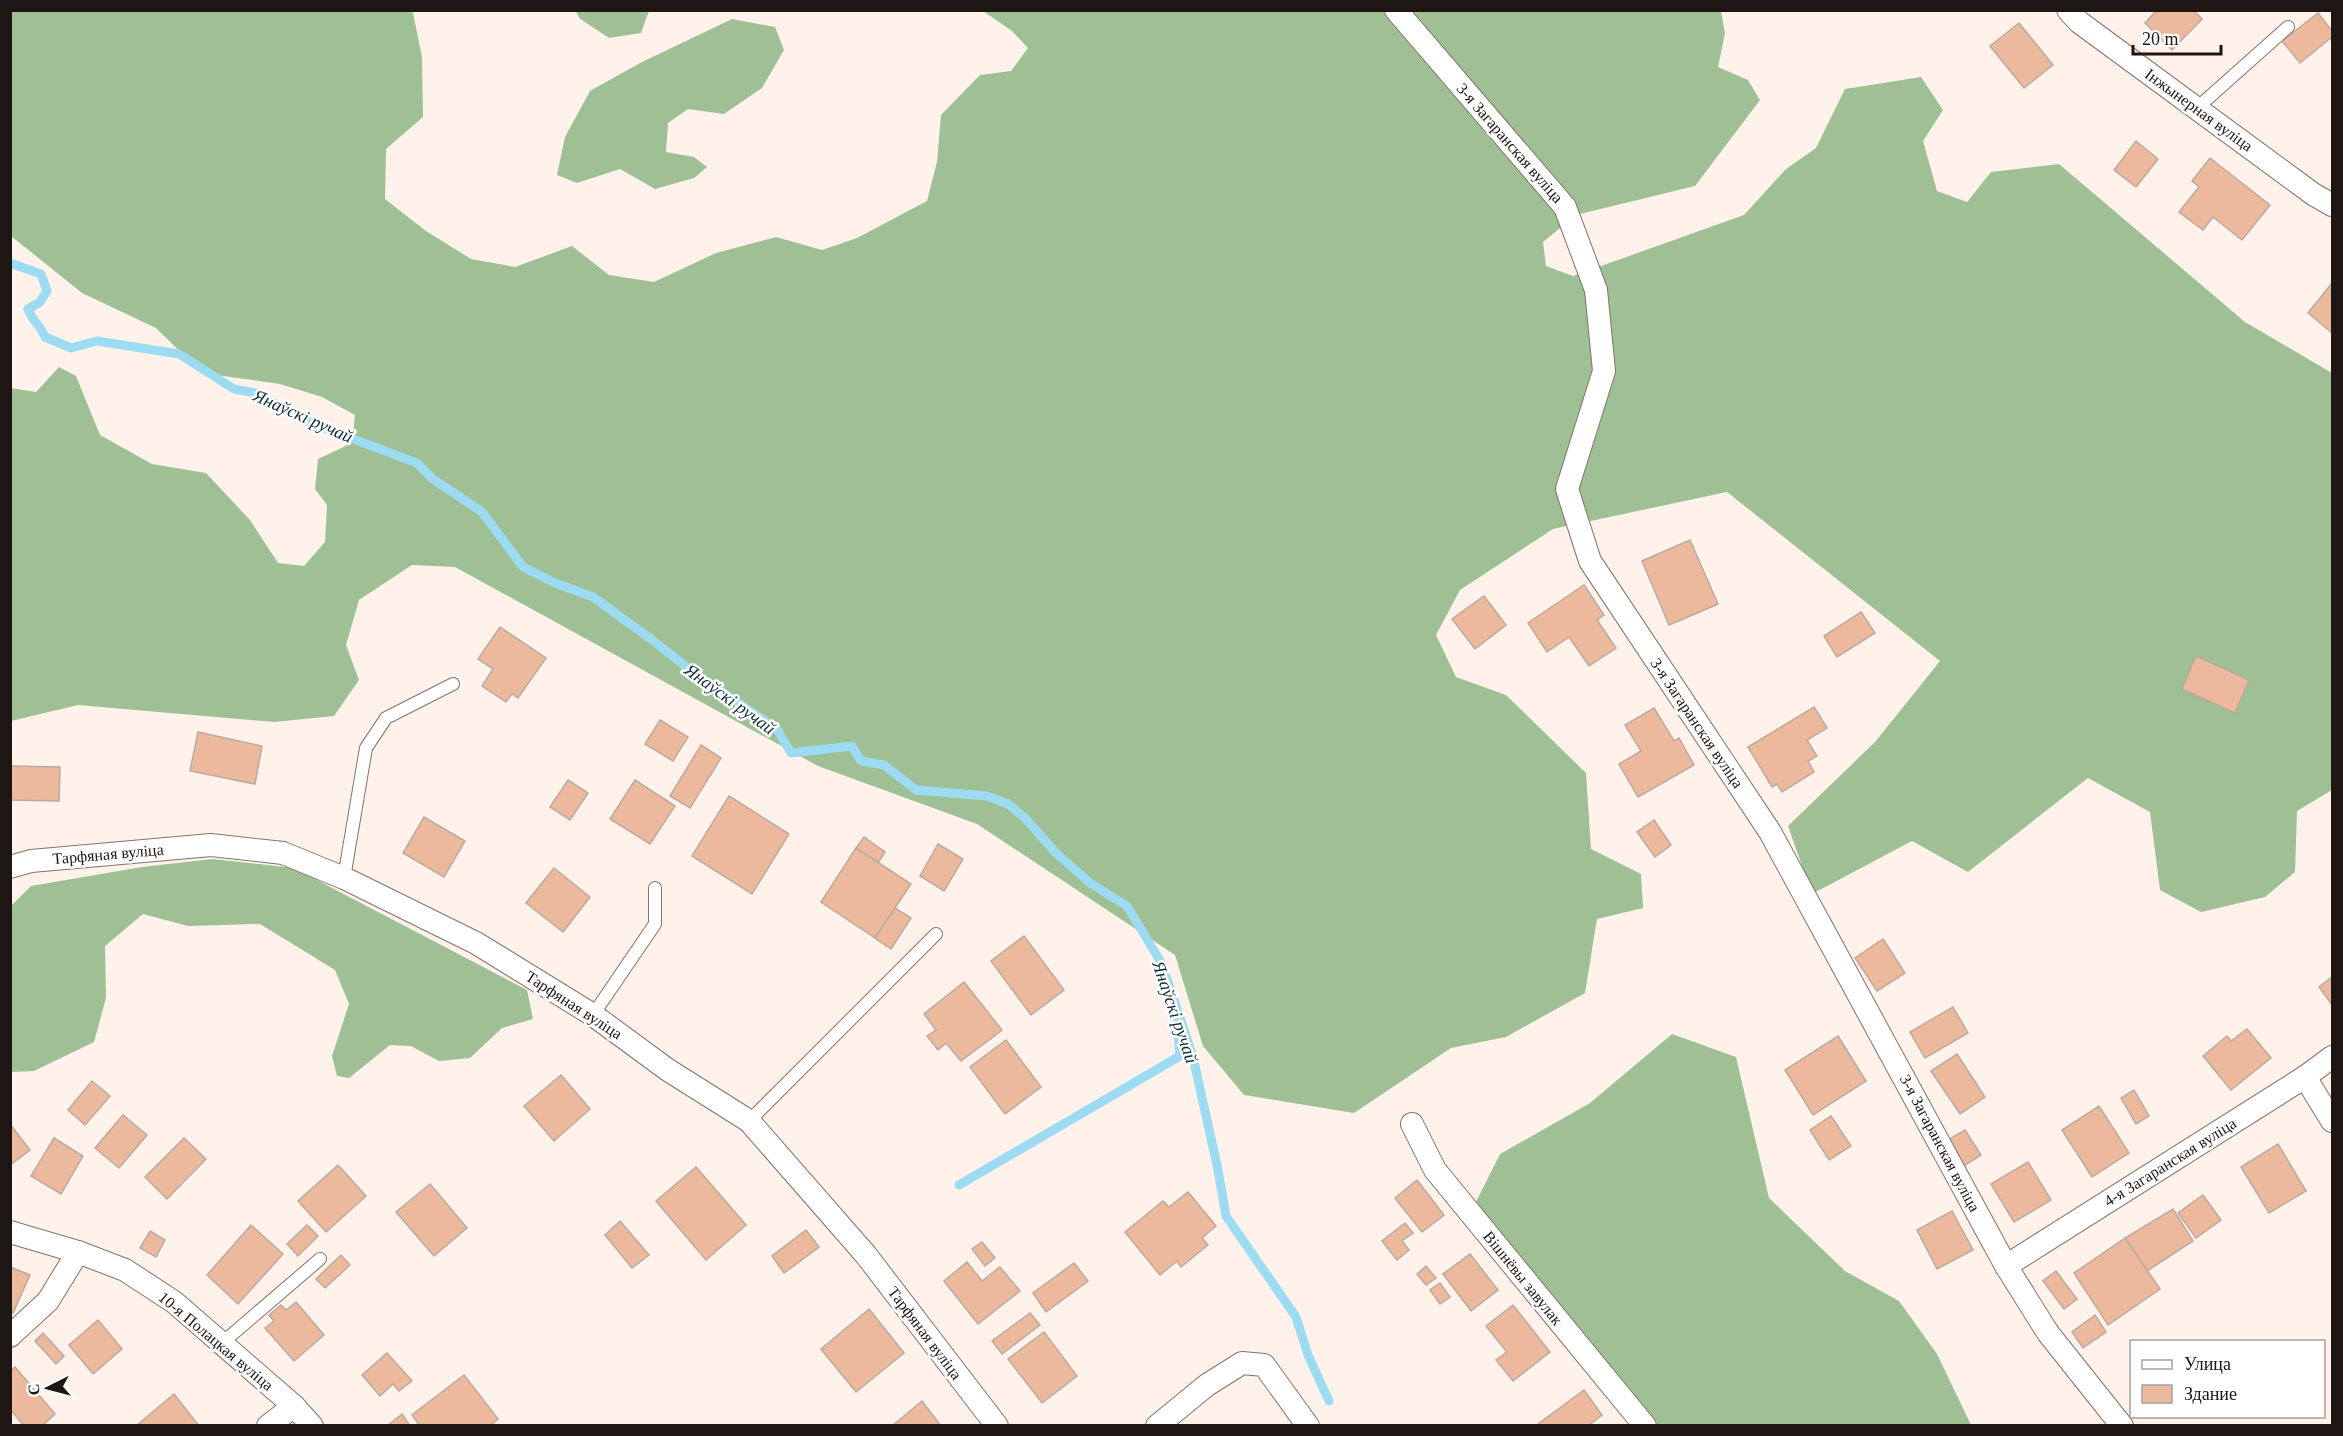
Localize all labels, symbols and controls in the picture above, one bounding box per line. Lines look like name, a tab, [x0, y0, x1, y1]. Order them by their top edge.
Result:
scale bar	[2133, 18, 2222, 56]
text: 20 m	[2142, 29, 2179, 49]
street label: Інжынерная вуліца	[2141, 65, 2256, 156]
street label: 3-я Загаранская вуліца	[1453, 80, 1566, 207]
water label: Янаўскі ручай	[249, 385, 356, 447]
street label: 3-я Загаранская вуліца	[1646, 655, 1747, 792]
water label: Янаўскі ручай	[680, 659, 779, 739]
street label: Тарфяная вуліца	[52, 841, 164, 868]
water label: Янаўскі ручай	[1148, 957, 1202, 1066]
street label: Тарфяная вуліца	[522, 968, 625, 1043]
street label: 3-я Загаранская вуліца	[1896, 1072, 1983, 1215]
street label: 4-я Загаранская вуліца	[2101, 1114, 2240, 1210]
street label: Вішнёвы завулак	[1479, 1228, 1566, 1329]
street label: Тарфяная вуліца	[884, 1283, 965, 1383]
street label: 10-я Полацкая вуліца	[155, 1288, 277, 1395]
legend	[2130, 1340, 2325, 1418]
text: Улица	[2184, 1354, 2231, 1374]
north arrow	[18, 1358, 78, 1418]
text: С	[25, 1383, 43, 1396]
text: Здание	[2184, 1384, 2237, 1404]

